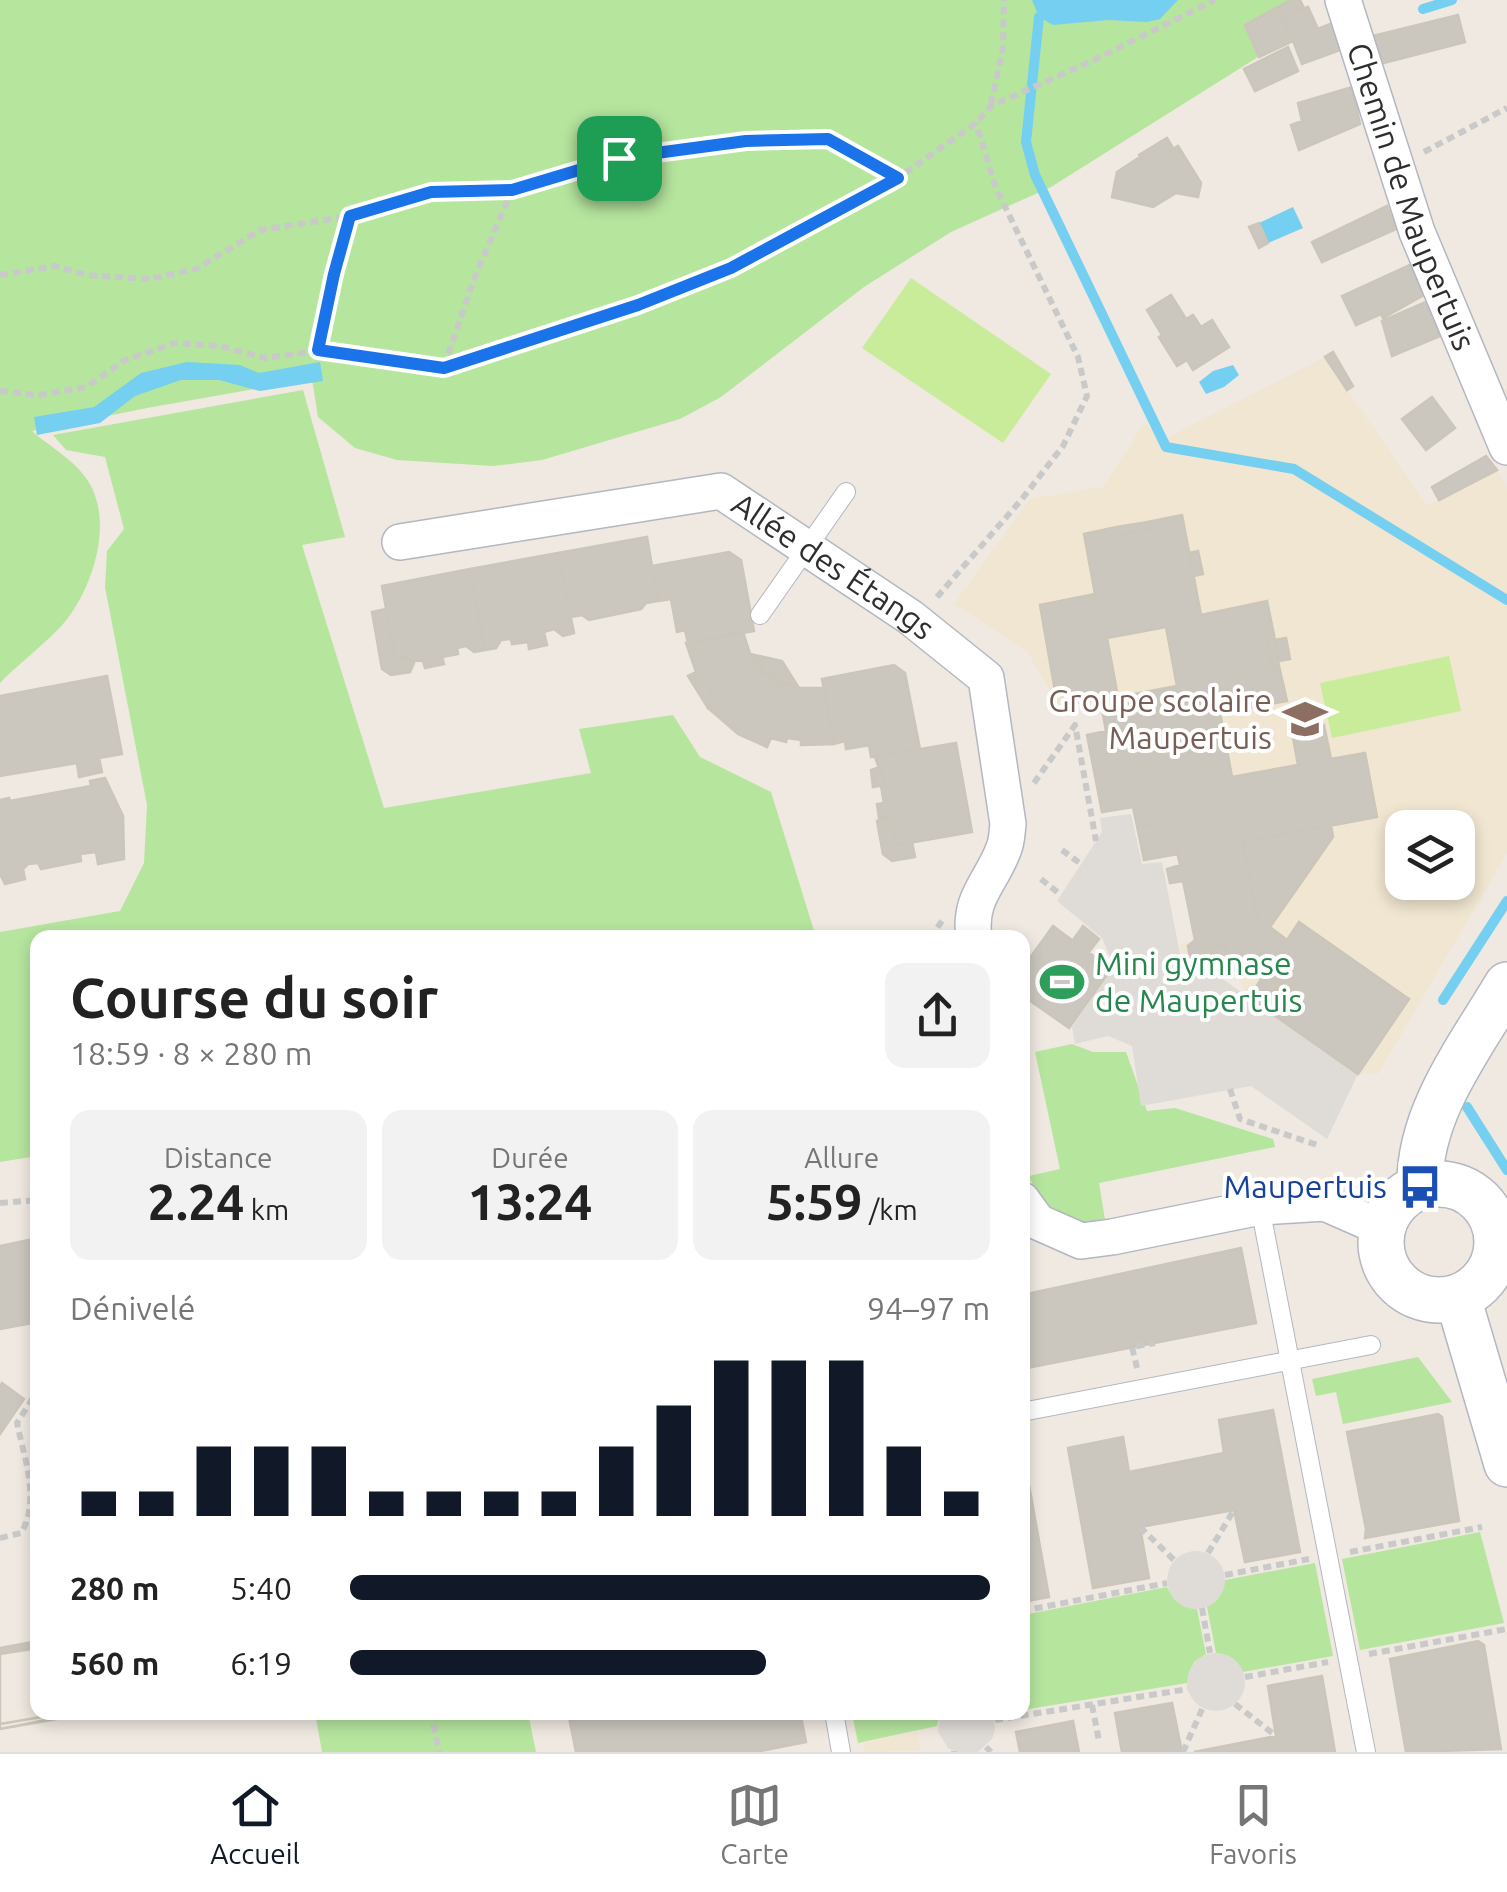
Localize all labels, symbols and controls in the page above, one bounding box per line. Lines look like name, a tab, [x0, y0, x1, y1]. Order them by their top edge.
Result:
street label: Chemin de Maupertuis	[1341, 38, 1483, 355]
pin	[577, 116, 662, 201]
icon: arrive	[592, 131, 647, 186]
street label: Allée des Étangs	[726, 485, 942, 646]
place label: Groupe scolaire Maupertuis	[1048, 682, 1272, 755]
school or university icon: Groupe scolaire Maupertuis	[1281, 695, 1329, 743]
map controls	[1385, 810, 1475, 900]
button: layers	[1385, 810, 1475, 900]
place label: Mini gymnase de Maupertuis	[1095, 945, 1302, 1018]
sports icon: Mini gymnase de Maupertuis	[1038, 958, 1086, 1006]
button: share	[885, 963, 990, 1068]
text: Course du soir	[70, 967, 438, 1028]
text: 18:59 · 8 × 280 m	[70, 1035, 312, 1071]
text: Distance	[164, 1142, 273, 1173]
text: Durée	[491, 1142, 569, 1173]
text: Allure	[804, 1142, 879, 1173]
bus stop icon: Maupertuis	[1396, 1163, 1444, 1211]
place label: Maupertuis	[1223, 1168, 1387, 1204]
text: 2.24	[148, 1173, 244, 1229]
text: 13:24	[467, 1173, 593, 1229]
text: 5:59	[766, 1173, 863, 1229]
text: km	[244, 1194, 289, 1225]
text: /km	[863, 1194, 918, 1225]
text: Dénivelé	[70, 1290, 196, 1326]
text: 94–97 m	[867, 1290, 990, 1326]
text: 280 m	[70, 1570, 159, 1606]
text: 5:40	[230, 1570, 292, 1606]
text: 560 m	[70, 1645, 159, 1681]
text: 6:19	[230, 1645, 292, 1681]
tab: Accueil	[210, 1778, 300, 1869]
tab: Carte	[720, 1778, 789, 1869]
tab: Favoris	[1209, 1778, 1297, 1869]

